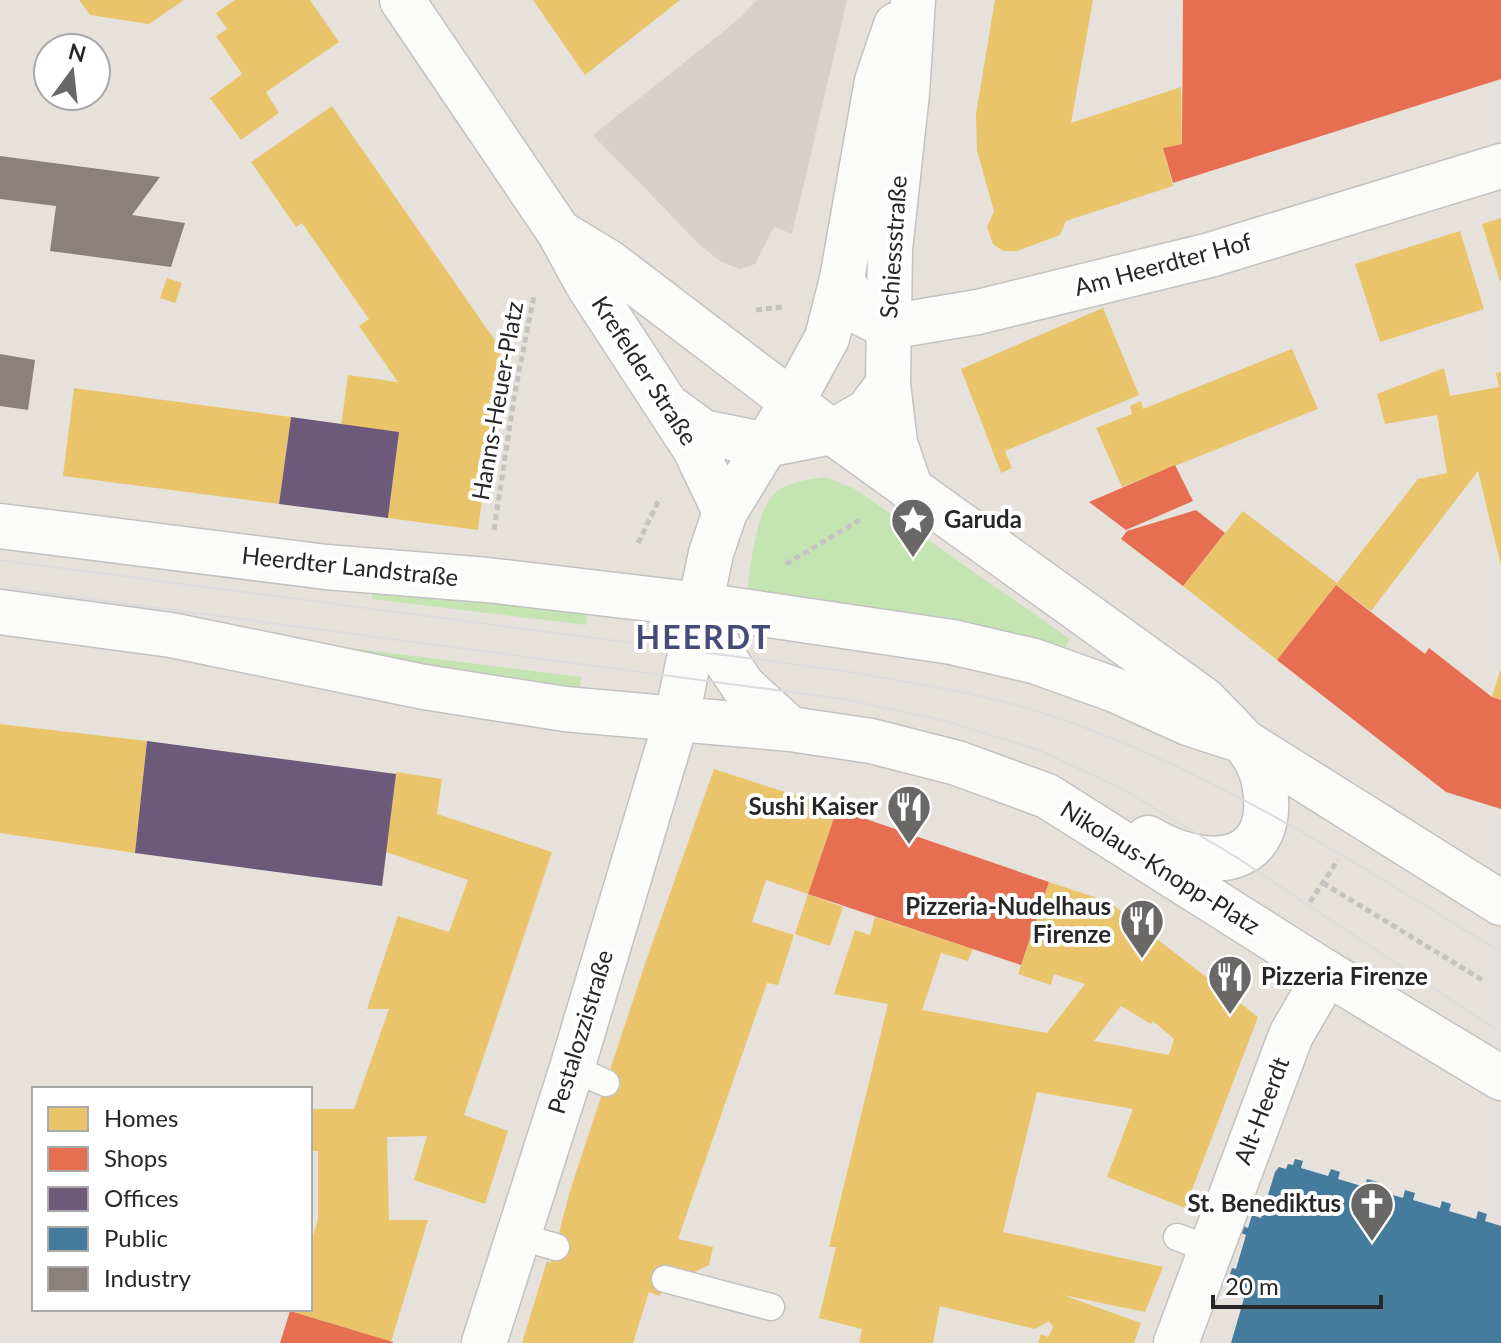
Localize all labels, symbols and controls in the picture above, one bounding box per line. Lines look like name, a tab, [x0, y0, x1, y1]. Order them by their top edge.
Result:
north arrow	[32, 32, 112, 112]
text: N	[66, 37, 89, 67]
street label: Schiessstraße	[873, 175, 912, 319]
street label: Am Heerdter Hof	[1071, 226, 1255, 301]
street label: Krefelder Straße	[586, 290, 704, 450]
street label: Hanns-Heuer-Platz	[465, 299, 528, 502]
place icon: Garuda	[889, 496, 937, 559]
place label: Garuda	[944, 504, 1022, 533]
street label: Heerdter Landstraße	[240, 540, 460, 591]
district label: HEERDT	[636, 617, 772, 656]
restaurant icon: Sushi Kaiser	[885, 783, 933, 846]
place label: Sushi Kaiser	[748, 791, 878, 820]
street label: Nikolaus-Knopp-Platz	[1056, 794, 1266, 940]
place label: Pizzeria-Nudelhaus Firenze	[905, 891, 1111, 948]
restaurant icon: Pizzeria-Nudelhaus Firenze	[1118, 897, 1166, 960]
street label: Pestalozzistraße	[541, 946, 618, 1117]
restaurant icon: Pizzeria Firenze	[1206, 953, 1254, 1016]
place label: Pizzeria Firenze	[1261, 961, 1428, 990]
street label: Alt-Heerdt	[1227, 1052, 1295, 1168]
legend	[32, 1087, 312, 1311]
text: Homes	[104, 1103, 178, 1132]
text: Shops	[104, 1143, 168, 1172]
church icon: St. Benediktus	[1348, 1180, 1396, 1243]
text: Offices	[104, 1183, 179, 1212]
place label: St. Benediktus	[1188, 1188, 1341, 1217]
text: Public	[104, 1223, 168, 1252]
scale bar	[1213, 1259, 1381, 1309]
text: Industry	[104, 1263, 191, 1292]
text: 20 m	[1225, 1271, 1279, 1300]

